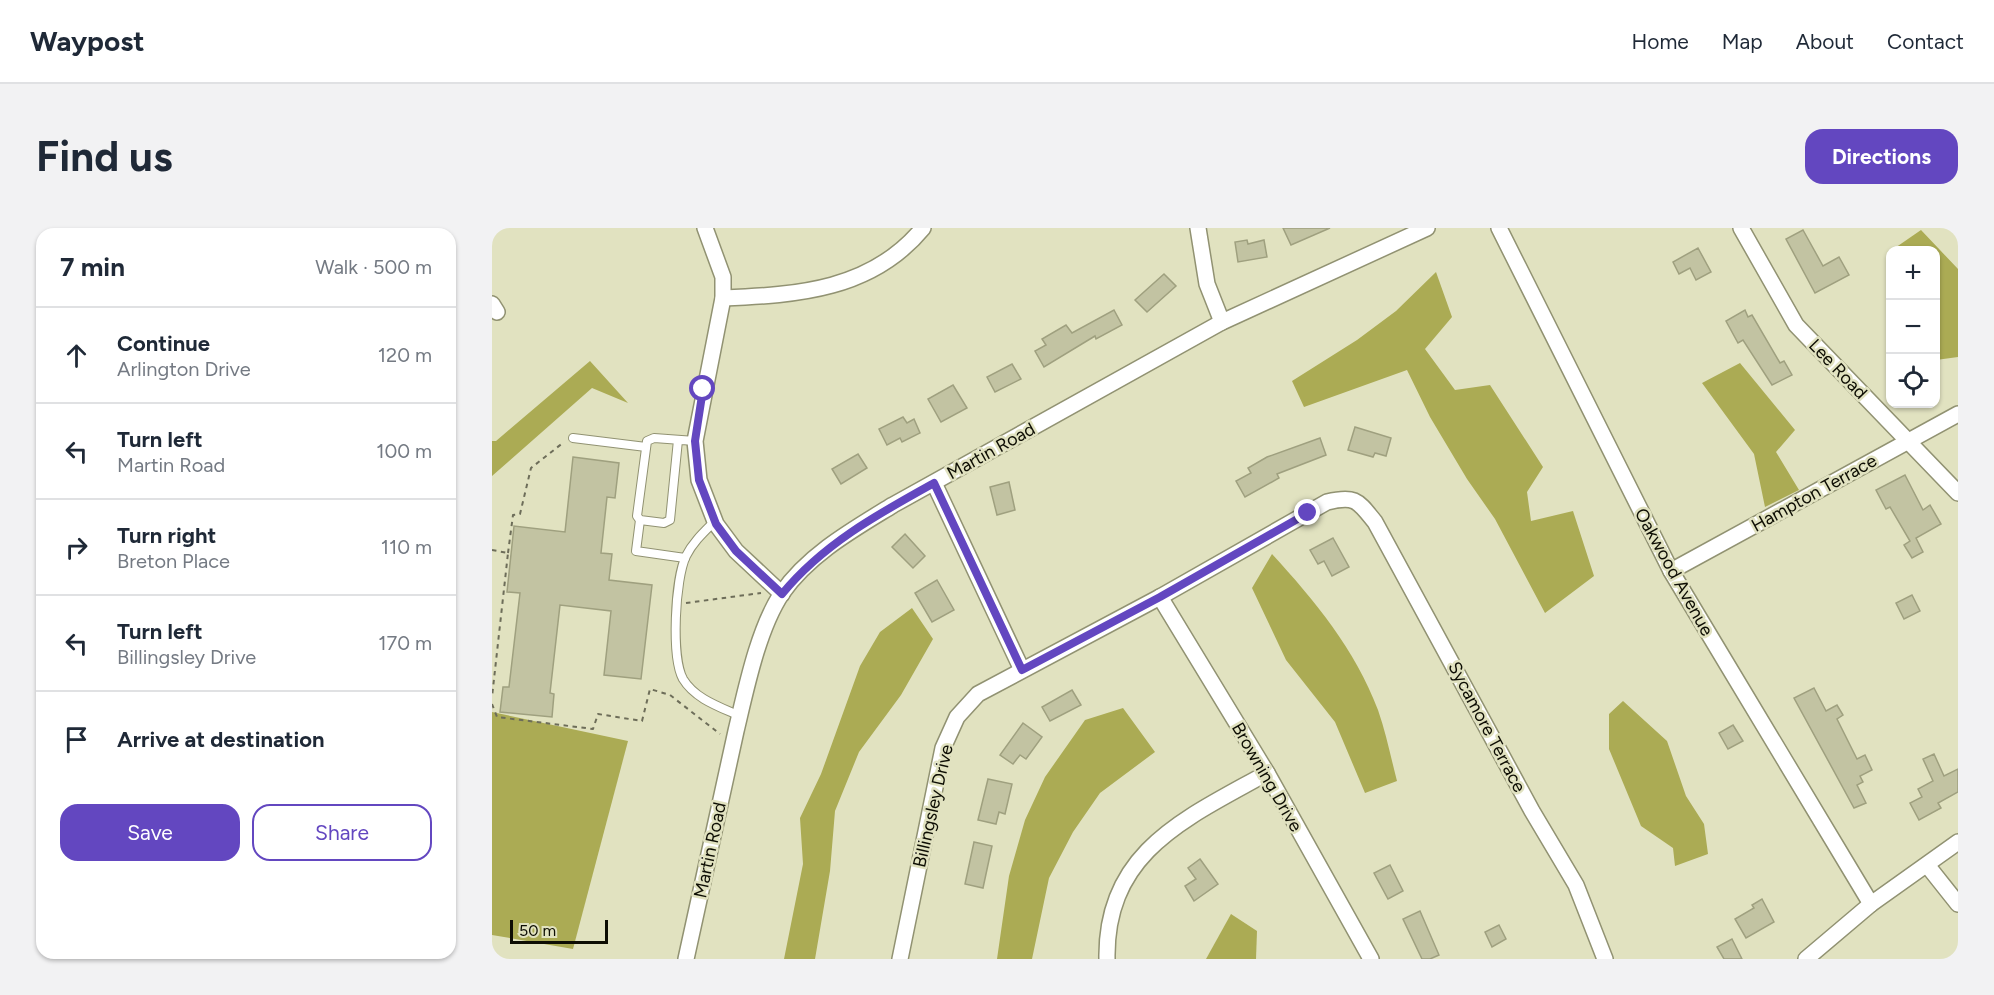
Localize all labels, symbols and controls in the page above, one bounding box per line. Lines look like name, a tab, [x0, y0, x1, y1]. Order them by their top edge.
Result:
text: Waypost	[30, 24, 144, 58]
text: Home	[1632, 29, 1689, 54]
text: Map	[1722, 29, 1763, 54]
text: About	[1796, 29, 1854, 54]
text: Contact	[1887, 29, 1964, 54]
button: Directions	[1805, 129, 1958, 184]
text: Find us	[36, 131, 173, 182]
map controls	[1886, 246, 1940, 408]
button: +	[1886, 246, 1940, 300]
text: 7 min	[60, 251, 125, 283]
text: Walk · 500 m	[315, 255, 432, 279]
button: −	[1886, 300, 1940, 354]
text: Continue	[117, 330, 210, 357]
street label: Lee Road	[1804, 334, 1872, 404]
icon: ahead	[60, 339, 93, 372]
text: 120 m	[378, 343, 432, 367]
button: locate	[1886, 354, 1940, 408]
text: Arlington Drive	[117, 357, 251, 381]
route start	[689, 375, 715, 401]
street label: Martin Road	[943, 418, 1039, 484]
text: Turn left	[117, 426, 203, 453]
icon: left	[60, 435, 93, 468]
text: 100 m	[376, 439, 432, 463]
street label: Hampton Terrace	[1747, 449, 1881, 537]
text: Martin Road	[117, 453, 225, 477]
route end	[1294, 499, 1320, 525]
street label: Oakwood Avenue	[1630, 504, 1718, 640]
text: Turn right	[117, 522, 216, 549]
icon: right	[60, 531, 93, 564]
text: 110 m	[381, 535, 432, 559]
text: Breton Place	[117, 549, 230, 573]
text: Turn left	[117, 618, 203, 645]
icon: left	[60, 627, 93, 660]
text: 170 m	[378, 631, 432, 655]
text: Billingsley Drive	[117, 645, 256, 669]
street label: Sycamore Terrace	[1443, 658, 1531, 796]
street label: Browning Drive	[1227, 719, 1307, 836]
icon: arrive	[60, 723, 93, 756]
text: Arrive at destination	[117, 726, 325, 753]
street label: Billingsley Drive	[908, 742, 958, 870]
street label: Martin Road	[689, 800, 731, 900]
button: Save	[60, 804, 240, 861]
button: Share	[252, 804, 432, 861]
scale bar	[510, 917, 608, 944]
text: 50 m	[519, 921, 556, 940]

